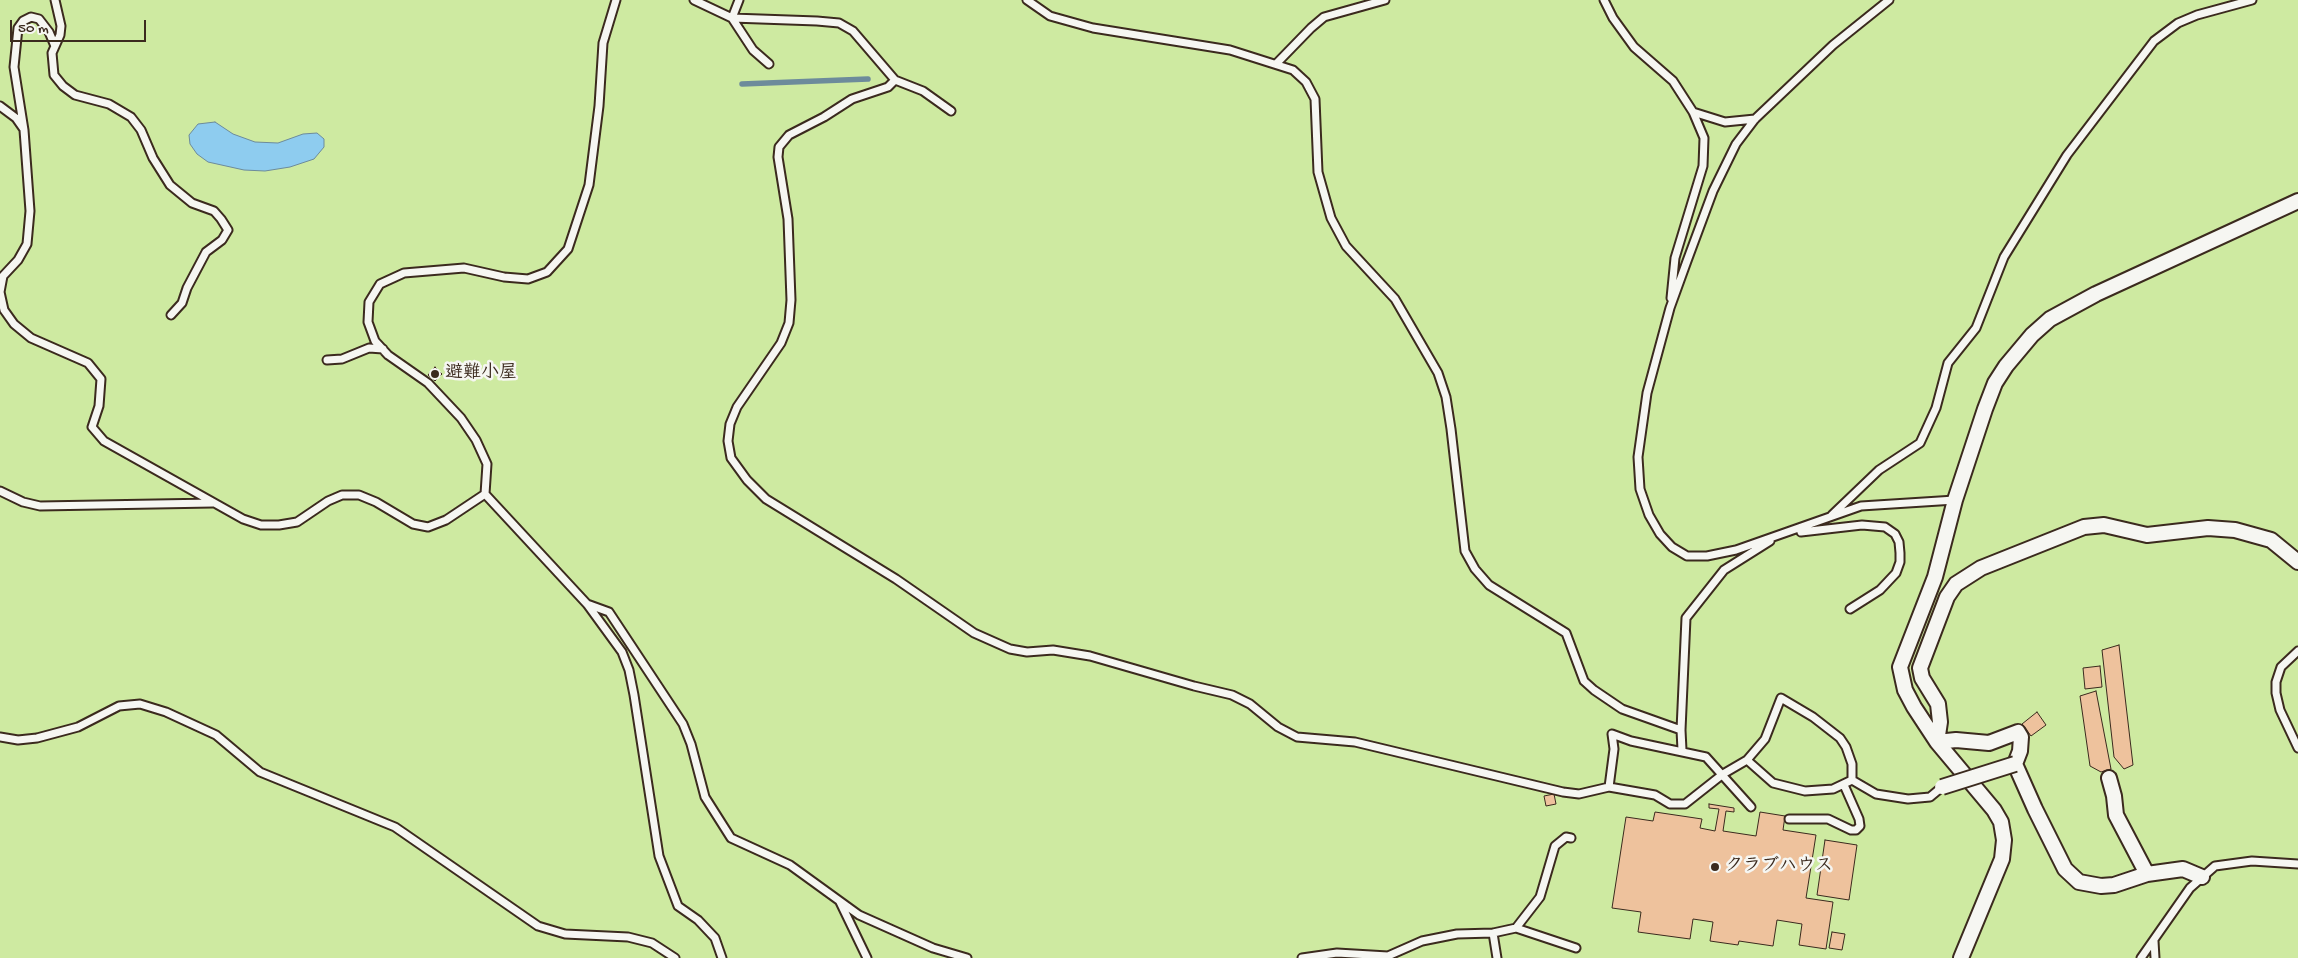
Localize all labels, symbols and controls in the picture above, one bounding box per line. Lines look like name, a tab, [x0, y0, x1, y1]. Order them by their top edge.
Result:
scale bar	[12, 10, 149, 42]
text: 50 m	[18, 20, 49, 38]
place label: 避難小屋	[445, 363, 517, 385]
marker: 避難小屋	[429, 368, 441, 380]
place label: クラブハウス	[1725, 856, 1833, 878]
marker: クラブハウス	[1709, 861, 1721, 873]

